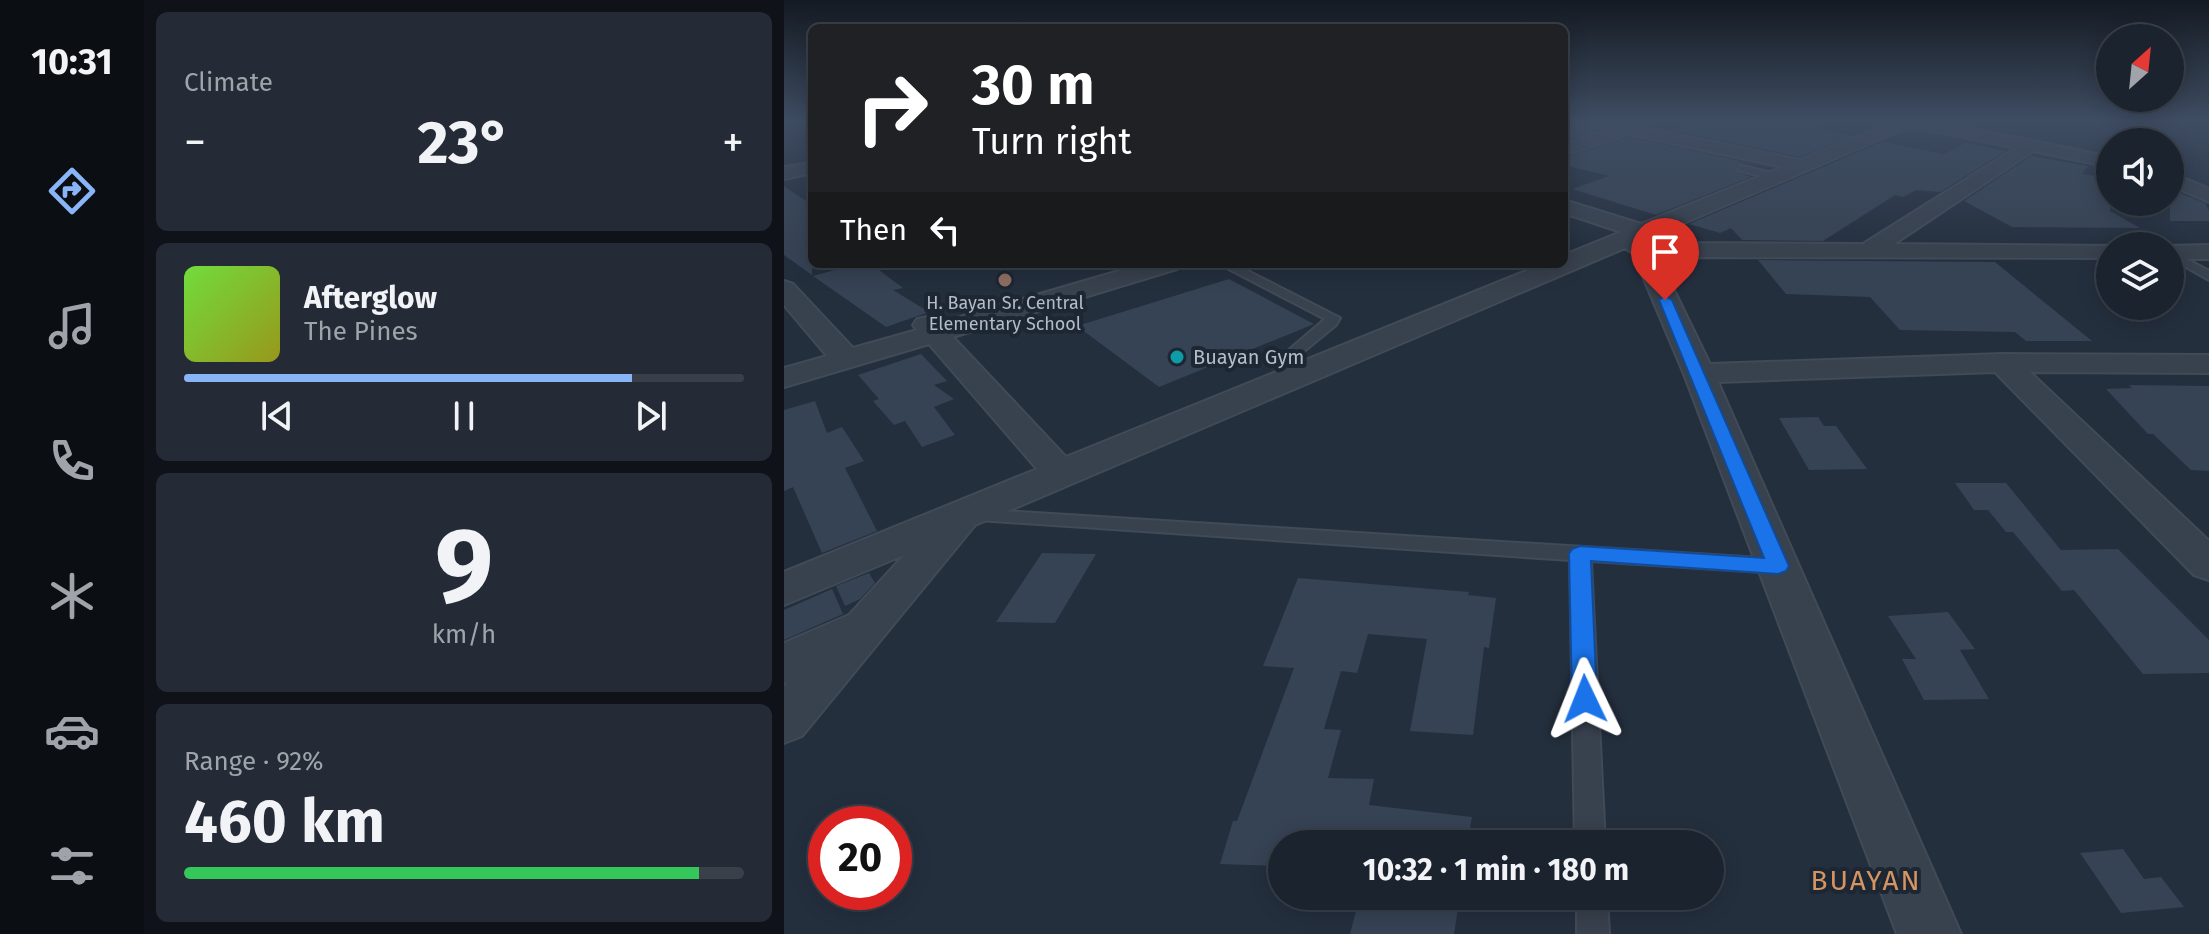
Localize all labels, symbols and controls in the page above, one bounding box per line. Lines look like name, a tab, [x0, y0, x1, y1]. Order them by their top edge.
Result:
north arrow	[2096, 24, 2184, 112]
map controls	[2096, 24, 2184, 320]
text: 10:31	[31, 40, 113, 84]
text: 30 m	[972, 52, 1094, 119]
icon: right	[840, 56, 944, 160]
text: Climate	[184, 67, 273, 98]
text: 23°	[417, 107, 511, 179]
text: −	[184, 116, 206, 169]
text: +	[722, 116, 744, 169]
text: Turn right	[972, 120, 1132, 164]
button: sound	[2096, 128, 2184, 216]
icon: directions	[44, 163, 100, 219]
icon: left	[923, 208, 967, 252]
text: Then	[840, 212, 907, 248]
pin	[1631, 218, 1699, 300]
icon: arrive	[1643, 230, 1687, 274]
button: layers	[2096, 232, 2184, 320]
marker: H. Bayan Sr. Central Elementary School	[996, 271, 1014, 289]
text: Afterglow	[304, 280, 437, 316]
place label: H. Bayan Sr. Central Elementary School	[926, 292, 1084, 335]
icon: music	[44, 298, 100, 354]
text: The Pines	[304, 316, 418, 347]
place label: Buayan Gym	[1193, 345, 1304, 369]
marker: Buayan Gym	[1168, 348, 1186, 366]
icon: previous	[255, 394, 299, 438]
icon: pause	[442, 394, 486, 438]
icon: next	[629, 394, 673, 438]
icon: phone	[44, 433, 100, 489]
text: 9	[435, 504, 493, 629]
icon: climate	[44, 568, 100, 624]
text: km/h	[432, 619, 496, 650]
position arrow	[1543, 657, 1627, 741]
icon: car	[44, 703, 100, 759]
text: Range · 92%	[184, 746, 324, 777]
text: 460 km	[184, 786, 385, 858]
speed limit sign: 20	[808, 806, 912, 910]
icon: filters	[44, 838, 100, 894]
text: 10:32 · 1 min · 180 m	[1363, 852, 1629, 888]
district label: BUAYAN	[1810, 864, 1922, 897]

